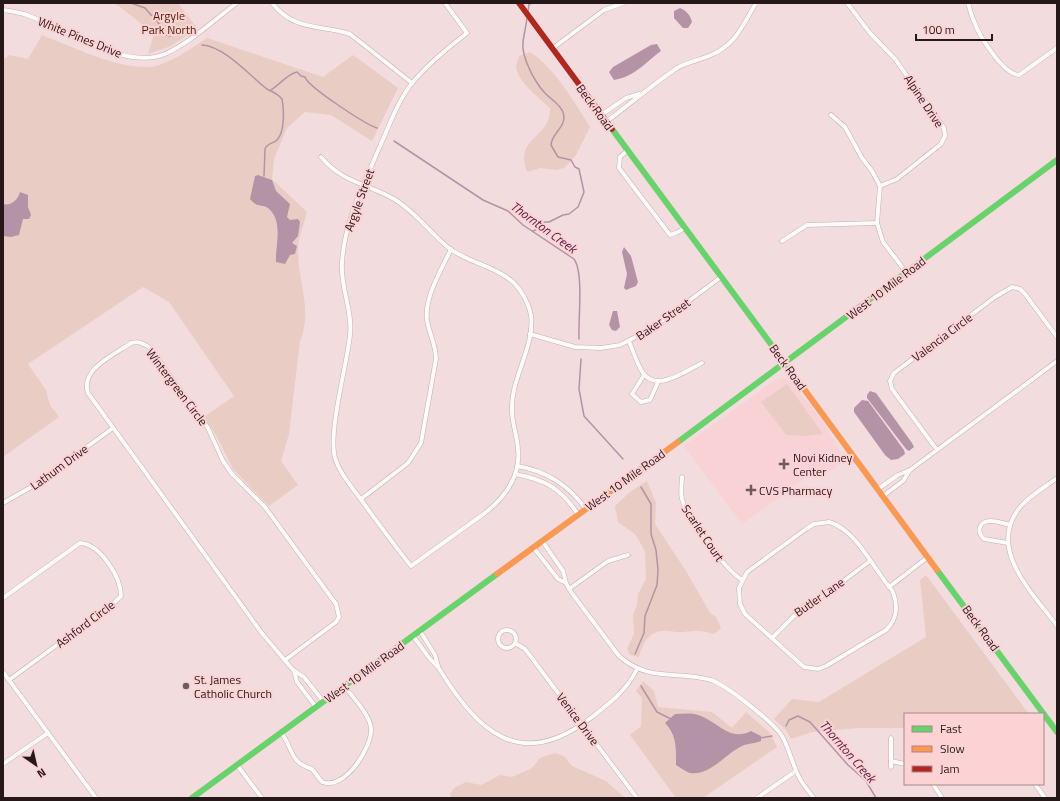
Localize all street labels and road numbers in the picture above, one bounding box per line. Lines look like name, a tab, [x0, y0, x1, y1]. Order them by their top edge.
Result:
street label: White Pines Drive	[35, 11, 125, 63]
street label: Alpine Drive	[899, 71, 949, 131]
street label: Beck Road	[572, 80, 618, 134]
street label: Argyle Street	[339, 165, 379, 234]
street label: West 10 Mile Road	[842, 252, 930, 324]
street label: Baker Street	[632, 293, 695, 345]
street label: Valencia Circle	[908, 308, 976, 366]
street label: Beck Road	[765, 340, 811, 394]
street label: Wintergreen Circle	[142, 344, 212, 430]
street label: Lathum Drive	[26, 439, 92, 495]
street label: West 10 Mile Road	[581, 444, 669, 516]
street label: Scarlet Court	[677, 501, 729, 566]
street label: Butler Lane	[790, 573, 848, 621]
street label: Ashford Circle	[51, 595, 119, 653]
street label: Beck Road	[958, 601, 1004, 655]
street label: West 10 Mile Road	[320, 636, 408, 708]
street label: Venice Drive	[552, 689, 604, 749]

